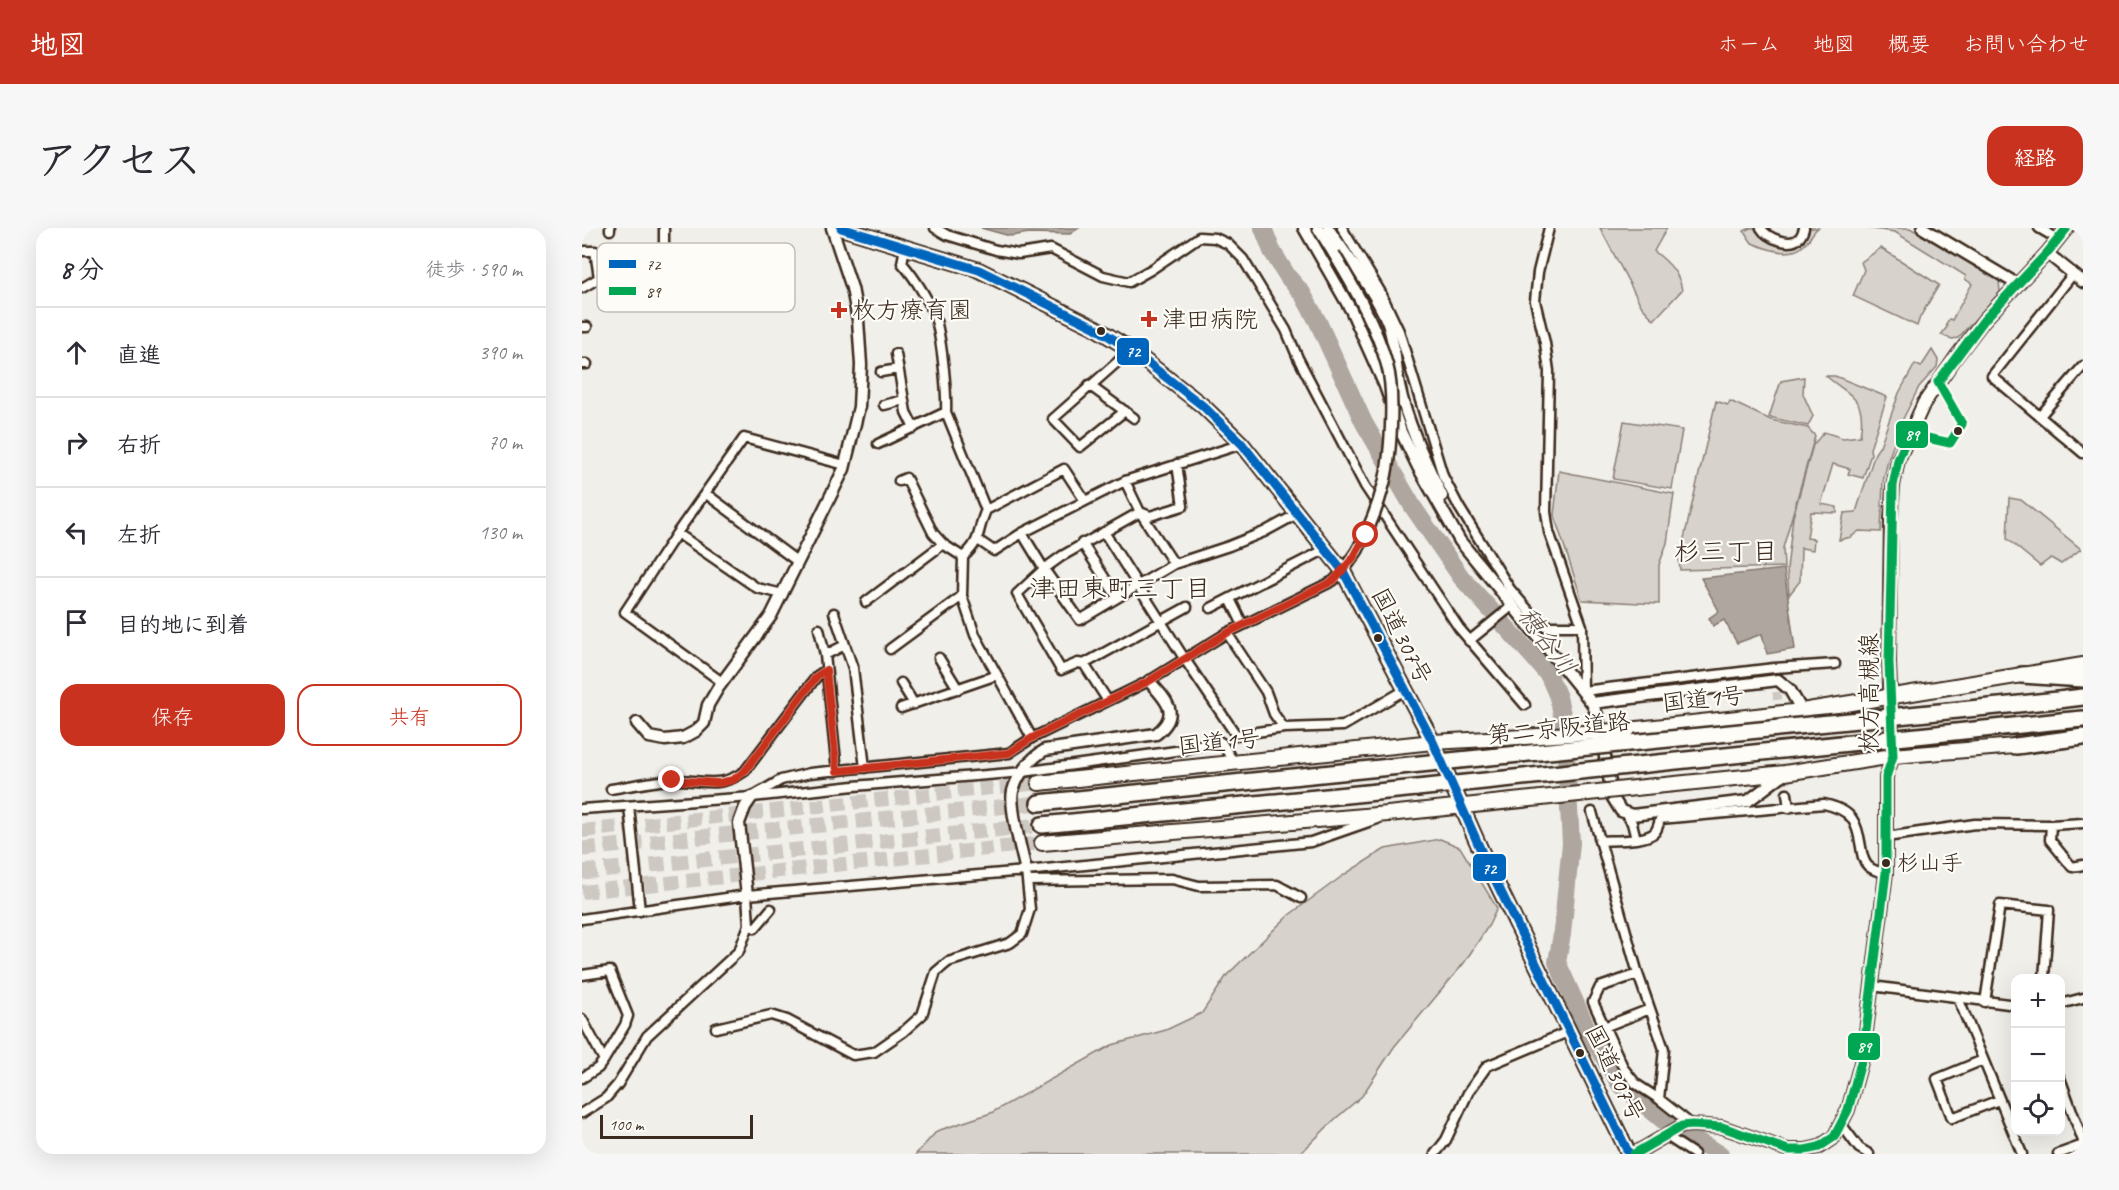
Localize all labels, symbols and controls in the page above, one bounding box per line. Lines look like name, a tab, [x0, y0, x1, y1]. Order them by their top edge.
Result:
text: 地図	[30, 27, 86, 62]
text: ホーム	[1718, 31, 1780, 57]
text: 地図	[1813, 31, 1855, 57]
text: 概要	[1888, 31, 1930, 57]
text: お問い合わせ	[1963, 31, 2089, 57]
button: 経路	[1987, 126, 2083, 186]
text: アクセス	[36, 134, 201, 187]
legend	[597, 243, 795, 312]
text: 8 分	[60, 253, 104, 286]
text: 72	[646, 255, 662, 275]
text: 徒歩 · 590 m	[426, 257, 522, 282]
text: 89	[646, 282, 662, 302]
place label: 枚方療育園	[852, 295, 972, 325]
marker: 枚方療育園	[830, 301, 848, 319]
place label: 津田病院	[1162, 304, 1258, 334]
marker: 津田病院	[1140, 310, 1158, 328]
unlabelled marker	[1095, 325, 1107, 337]
icon: ahead	[60, 336, 93, 369]
line badge: 72	[1116, 337, 1150, 366]
text: 390 m	[479, 340, 522, 365]
text: 直進	[117, 341, 161, 369]
text: 72	[1126, 342, 1142, 362]
line badge: 89	[1895, 420, 1929, 449]
text: 89	[1905, 425, 1921, 445]
unlabelled marker	[1952, 425, 1964, 437]
icon: right	[60, 426, 93, 459]
text: 70 m	[488, 430, 522, 455]
text: 右折	[117, 431, 161, 459]
icon: left	[60, 516, 93, 549]
text: 130 m	[479, 520, 522, 545]
text: 左折	[117, 521, 161, 549]
route start	[1352, 521, 1378, 547]
district label: 杉三丁目	[1674, 535, 1778, 568]
district label: 津田東町三丁目	[1029, 572, 1211, 605]
street label: 国道307号	[1365, 583, 1439, 689]
water label: 穂谷川	[1510, 600, 1584, 682]
icon: arrive	[60, 606, 93, 639]
text: 目的地に到着	[117, 611, 249, 639]
unlabelled marker	[1372, 632, 1384, 644]
street label: 枚方高槻線	[1854, 633, 1884, 753]
street label: 国道1号	[1660, 680, 1746, 718]
button: 保存	[60, 684, 285, 746]
button: 共有	[297, 684, 522, 746]
street label: 第二京阪道路	[1486, 706, 1632, 750]
street label: 国道1号	[1176, 723, 1262, 761]
route end	[658, 766, 684, 792]
place label: 杉山手	[1897, 849, 1963, 877]
line badge: 72	[1472, 853, 1507, 882]
marker: 杉山手	[1880, 857, 1892, 869]
text: 72	[1482, 859, 1498, 879]
map controls	[2011, 974, 2065, 1136]
button: +	[2011, 974, 2065, 1028]
street label: 国道307号	[1579, 1020, 1651, 1126]
button: −	[2011, 1028, 2065, 1082]
line badge: 89	[1847, 1032, 1881, 1061]
text: 89	[1857, 1037, 1873, 1057]
unlabelled marker	[1574, 1047, 1586, 1059]
button: locate	[2011, 1082, 2065, 1136]
scale bar	[600, 1112, 753, 1140]
text: 100 m	[609, 1115, 643, 1135]

